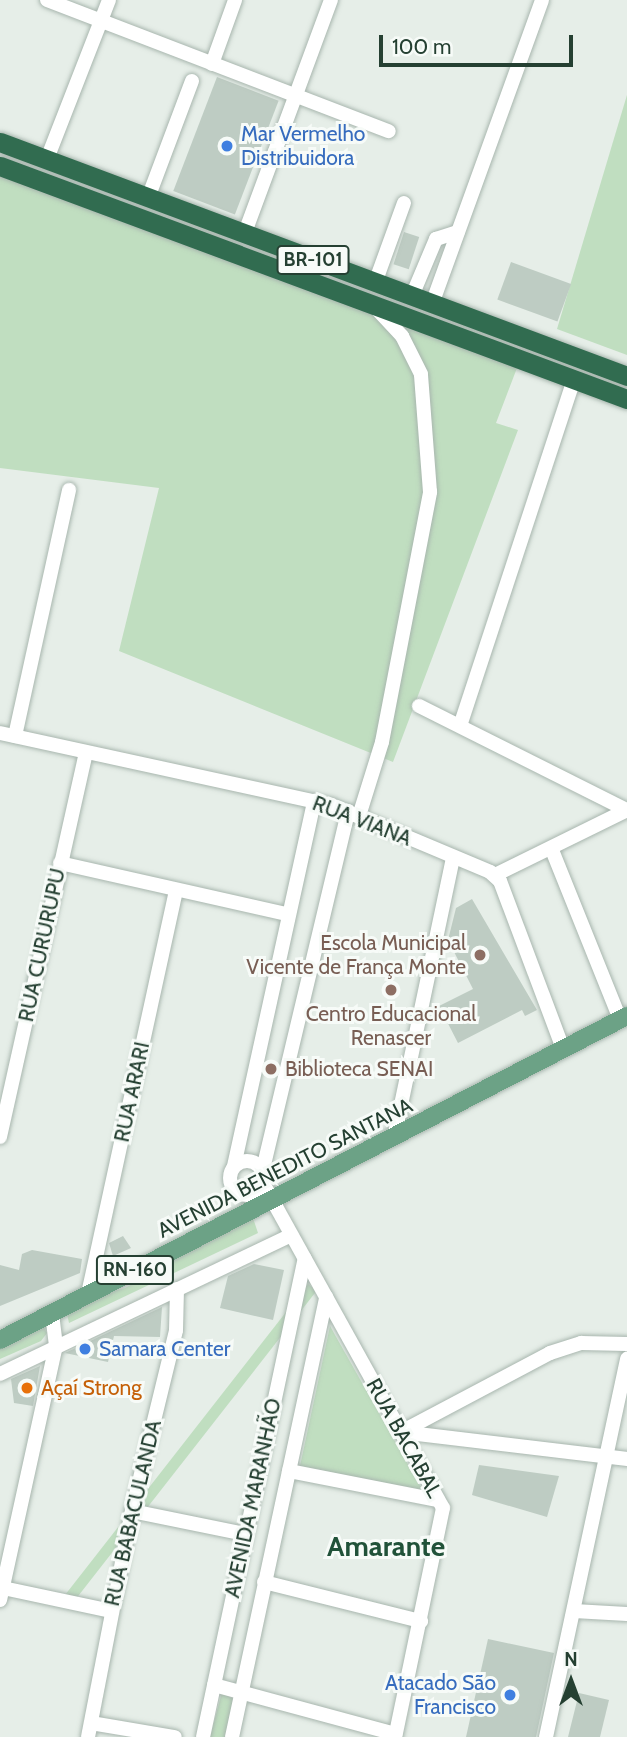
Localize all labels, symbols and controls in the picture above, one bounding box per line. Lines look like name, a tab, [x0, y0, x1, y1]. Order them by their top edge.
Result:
scale bar	[382, 21, 576, 65]
text: 100 m	[392, 34, 451, 59]
place label: Mar Vermelho Distribuidora	[241, 121, 365, 171]
marker: Mar Vermelho Distribuidora	[219, 138, 235, 154]
road number: BR-101	[276, 244, 350, 276]
street label: RUA VIANA	[309, 791, 415, 851]
street label: RUA CURURUPU	[13, 866, 71, 1024]
place label: Escola Municipal Vicente de França Monte	[246, 930, 466, 980]
marker: Escola Municipal Vicente de França Monte	[472, 947, 488, 963]
marker: Centro Educacional Renascer	[383, 982, 399, 998]
place label: Centro Educacional Renascer	[306, 1001, 476, 1051]
street label: RUA ARARI	[109, 1040, 155, 1144]
place label: Biblioteca SENAI	[285, 1056, 433, 1082]
marker: Biblioteca SENAI	[263, 1061, 279, 1077]
street label: AVENIDA BENEDITO SANTANA	[153, 1093, 417, 1243]
road number: RN-160	[95, 1254, 175, 1286]
place label: Samara Center	[99, 1336, 230, 1362]
marker: Samara Center	[77, 1341, 93, 1357]
street label: RUA BACABAL	[361, 1374, 447, 1502]
place label: Açaí Strong	[41, 1375, 142, 1401]
marker: Açaí Strong	[19, 1380, 35, 1396]
street label: AVENIDA MARANHÃO	[220, 1396, 286, 1600]
street label: RUA BABACULANDA	[99, 1417, 167, 1609]
district label: Amarante	[327, 1529, 445, 1563]
north arrow	[536, 1646, 606, 1716]
text: N	[564, 1648, 578, 1671]
place label: Atacado São Francisco	[385, 1670, 496, 1720]
marker: Atacado São Francisco	[502, 1687, 518, 1703]

